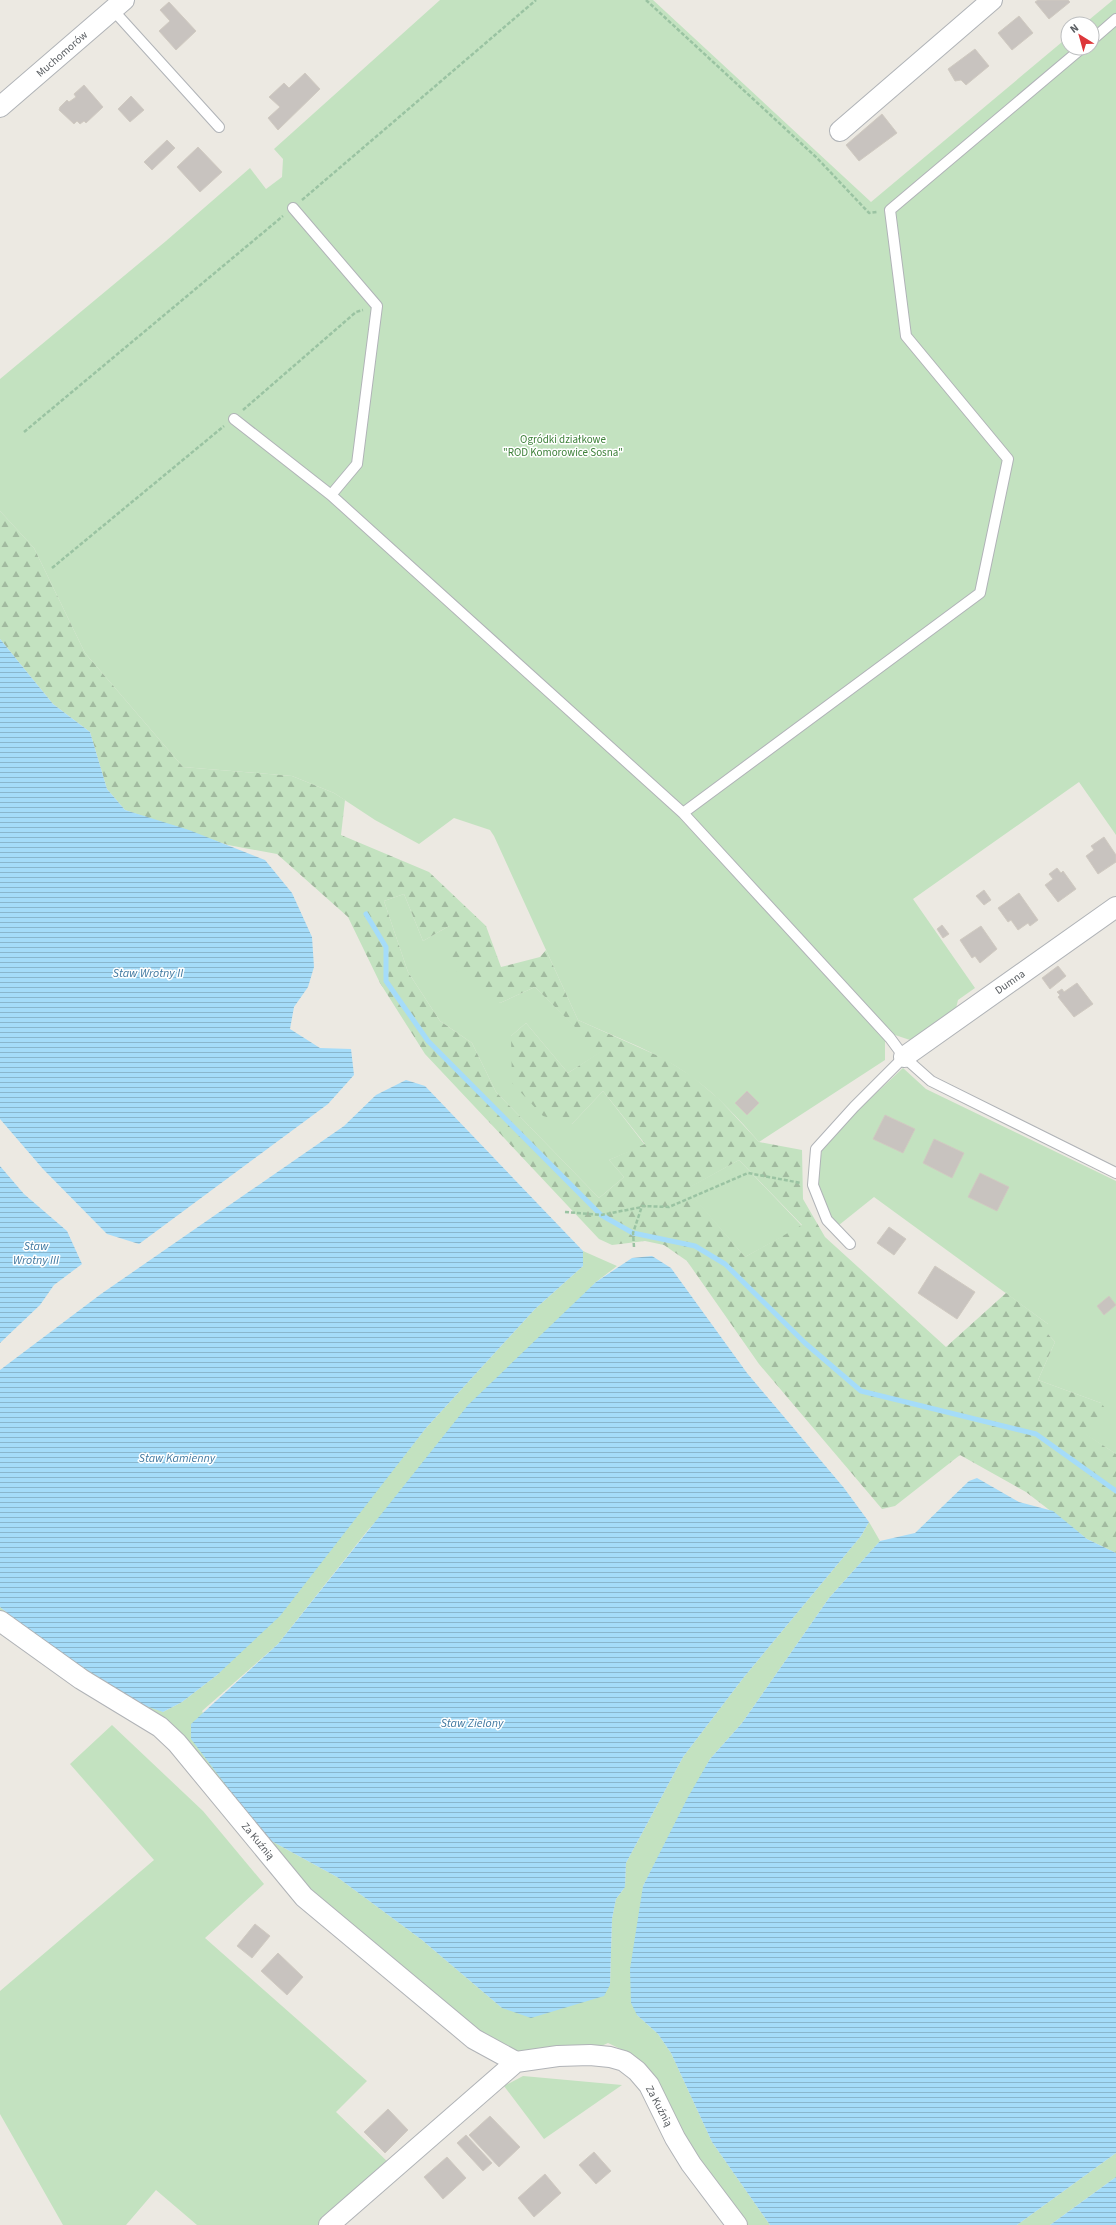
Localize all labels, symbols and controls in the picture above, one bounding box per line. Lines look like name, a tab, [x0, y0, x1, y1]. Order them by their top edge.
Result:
north arrow	[1060, 16, 1100, 56]
text: N	[1067, 20, 1082, 37]
street label: Muchomorów	[33, 27, 91, 81]
park label: Ogródki działkowe "ROD Komorowice Sosna"	[503, 432, 623, 460]
water label: Staw Wrotny II	[113, 965, 183, 982]
street label: Dumna	[992, 966, 1028, 998]
water label: Staw Wrotny III	[13, 1238, 59, 1269]
water label: Staw Kamienny	[139, 1450, 216, 1467]
water label: Staw Zielony	[441, 1715, 504, 1732]
street label: Za Kuźnią	[238, 1819, 278, 1863]
street label: Za Kuźnią	[642, 2083, 676, 2130]

